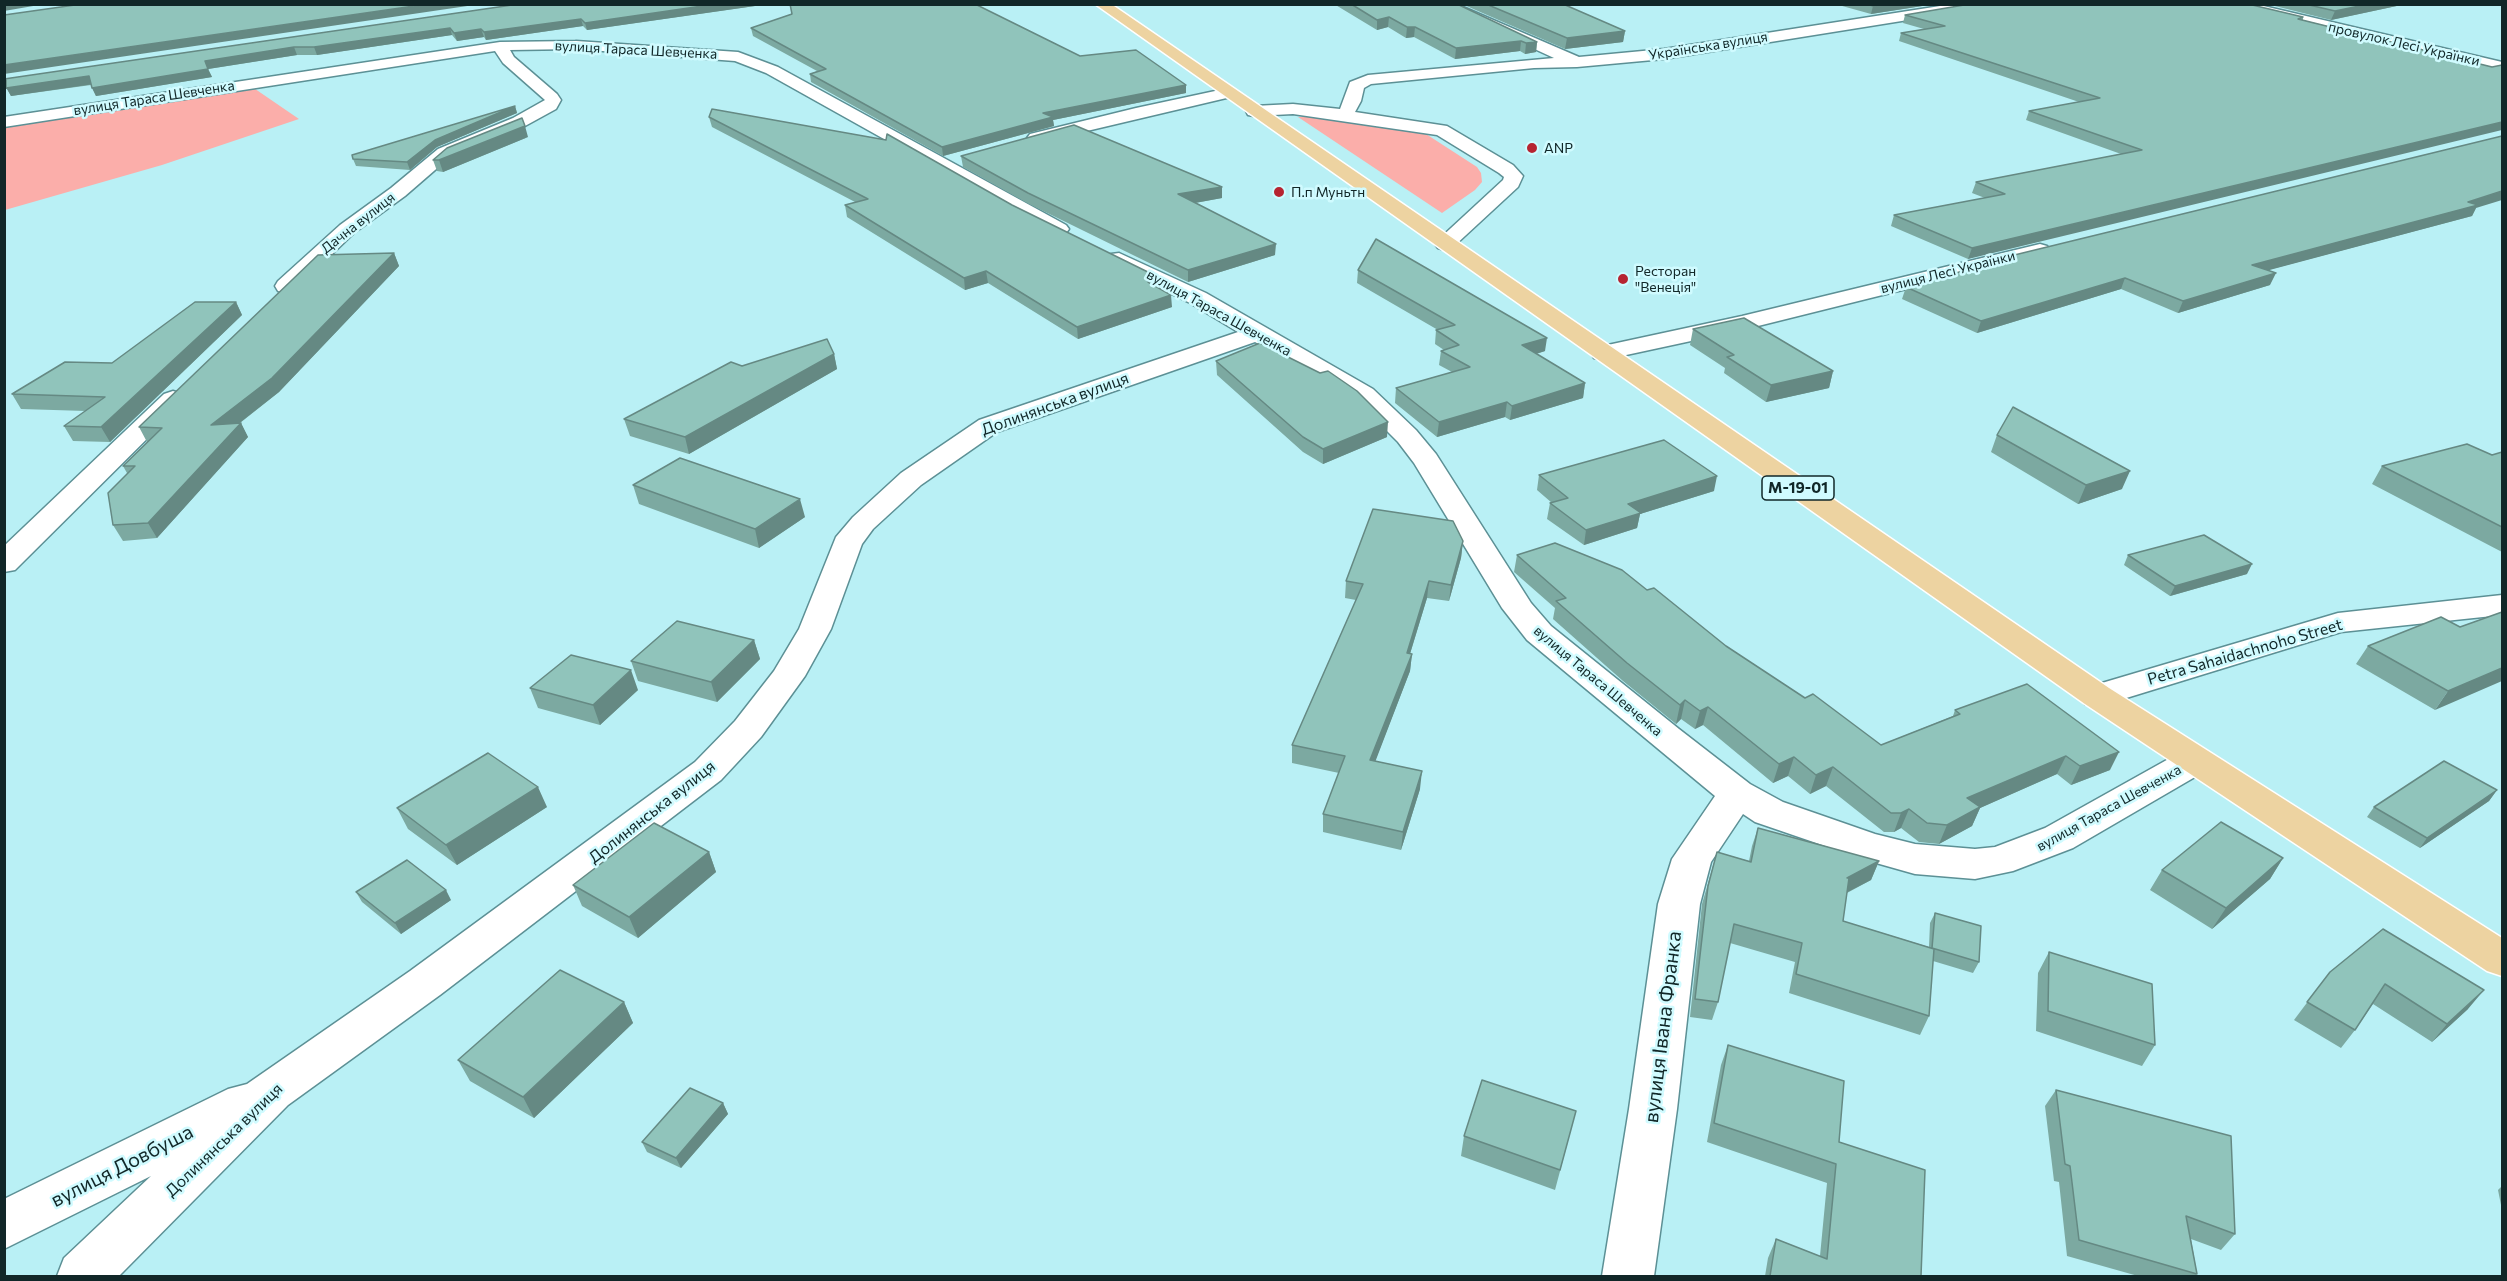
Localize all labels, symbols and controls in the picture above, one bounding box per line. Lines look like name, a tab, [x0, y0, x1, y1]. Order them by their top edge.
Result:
street label: провулок Лесі Українки	[2327, 18, 2481, 70]
street label: Українська вулиця	[1647, 28, 1769, 64]
street label: вулиця Тараса Шевченка	[554, 37, 718, 63]
street label: вулиця Тараса Шевченка	[72, 77, 236, 119]
place label: ANP	[1544, 140, 1573, 156]
marker: ANP	[1525, 141, 1539, 155]
place label: П.п Муньтн	[1291, 184, 1365, 200]
marker: П.п Муньтн	[1272, 185, 1286, 199]
street label: Дачна вулиця	[318, 189, 398, 257]
street label: вулиця Лесі Українки	[1879, 247, 2017, 297]
place label: Ресторан "Венеція"	[1635, 263, 1696, 296]
street label: вулиця Тараса Шевченка	[1144, 266, 1294, 360]
marker: Ресторан "Венеція"	[1616, 272, 1630, 286]
street label: Долинянська вулиця	[979, 368, 1131, 440]
road number: М-19-01	[1762, 476, 1834, 500]
street label: Petra Sahaidachnoho Street	[2145, 615, 2345, 689]
street label: вулиця Тараса Шевченка	[1530, 622, 1666, 740]
street label: Долинянська вулиця	[585, 757, 719, 867]
street label: вулиця Тараса Шевченка	[2034, 761, 2184, 855]
street label: вулиця Івана Франка	[1639, 930, 1687, 1124]
street label: Долинянська вулиця	[161, 1079, 287, 1201]
street label: вулиця Довбуша	[47, 1120, 197, 1212]

